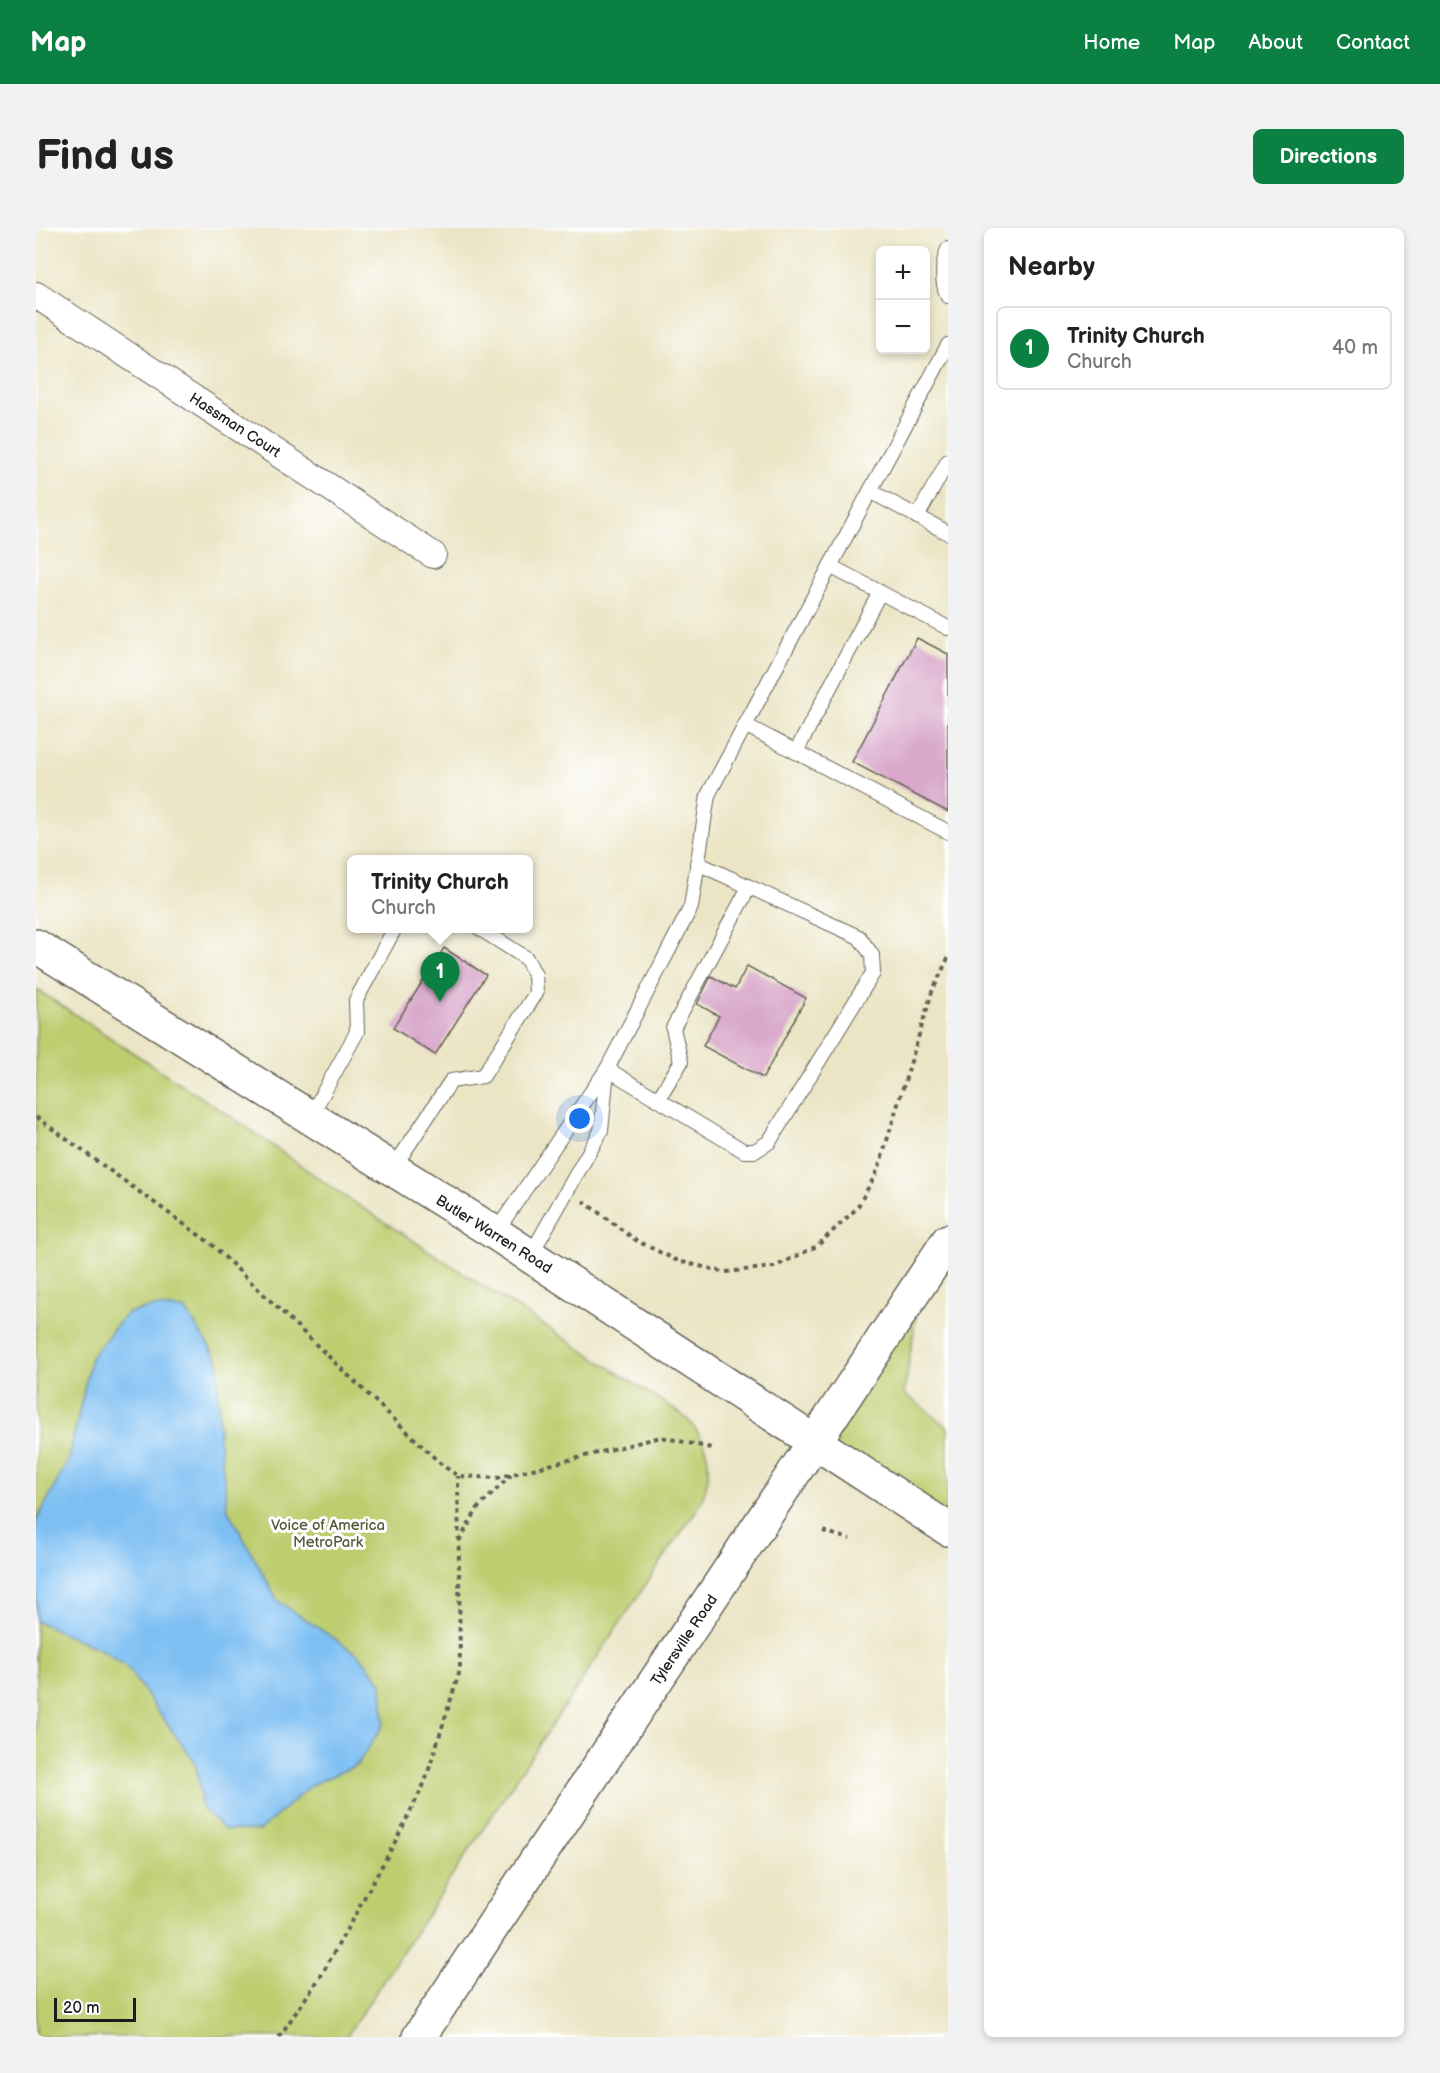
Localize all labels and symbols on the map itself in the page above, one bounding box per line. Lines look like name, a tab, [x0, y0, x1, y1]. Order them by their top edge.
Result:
street label: Hassman Court	[185, 389, 284, 462]
pin: 1	[420, 952, 460, 1002]
your location	[565, 1104, 594, 1133]
street label: Butler Warren Road	[432, 1191, 555, 1278]
park label: Voice of America MetroPark	[271, 1516, 385, 1552]
street label: Tylersville Road	[647, 1591, 722, 1690]
scale bar	[54, 1995, 136, 2022]

